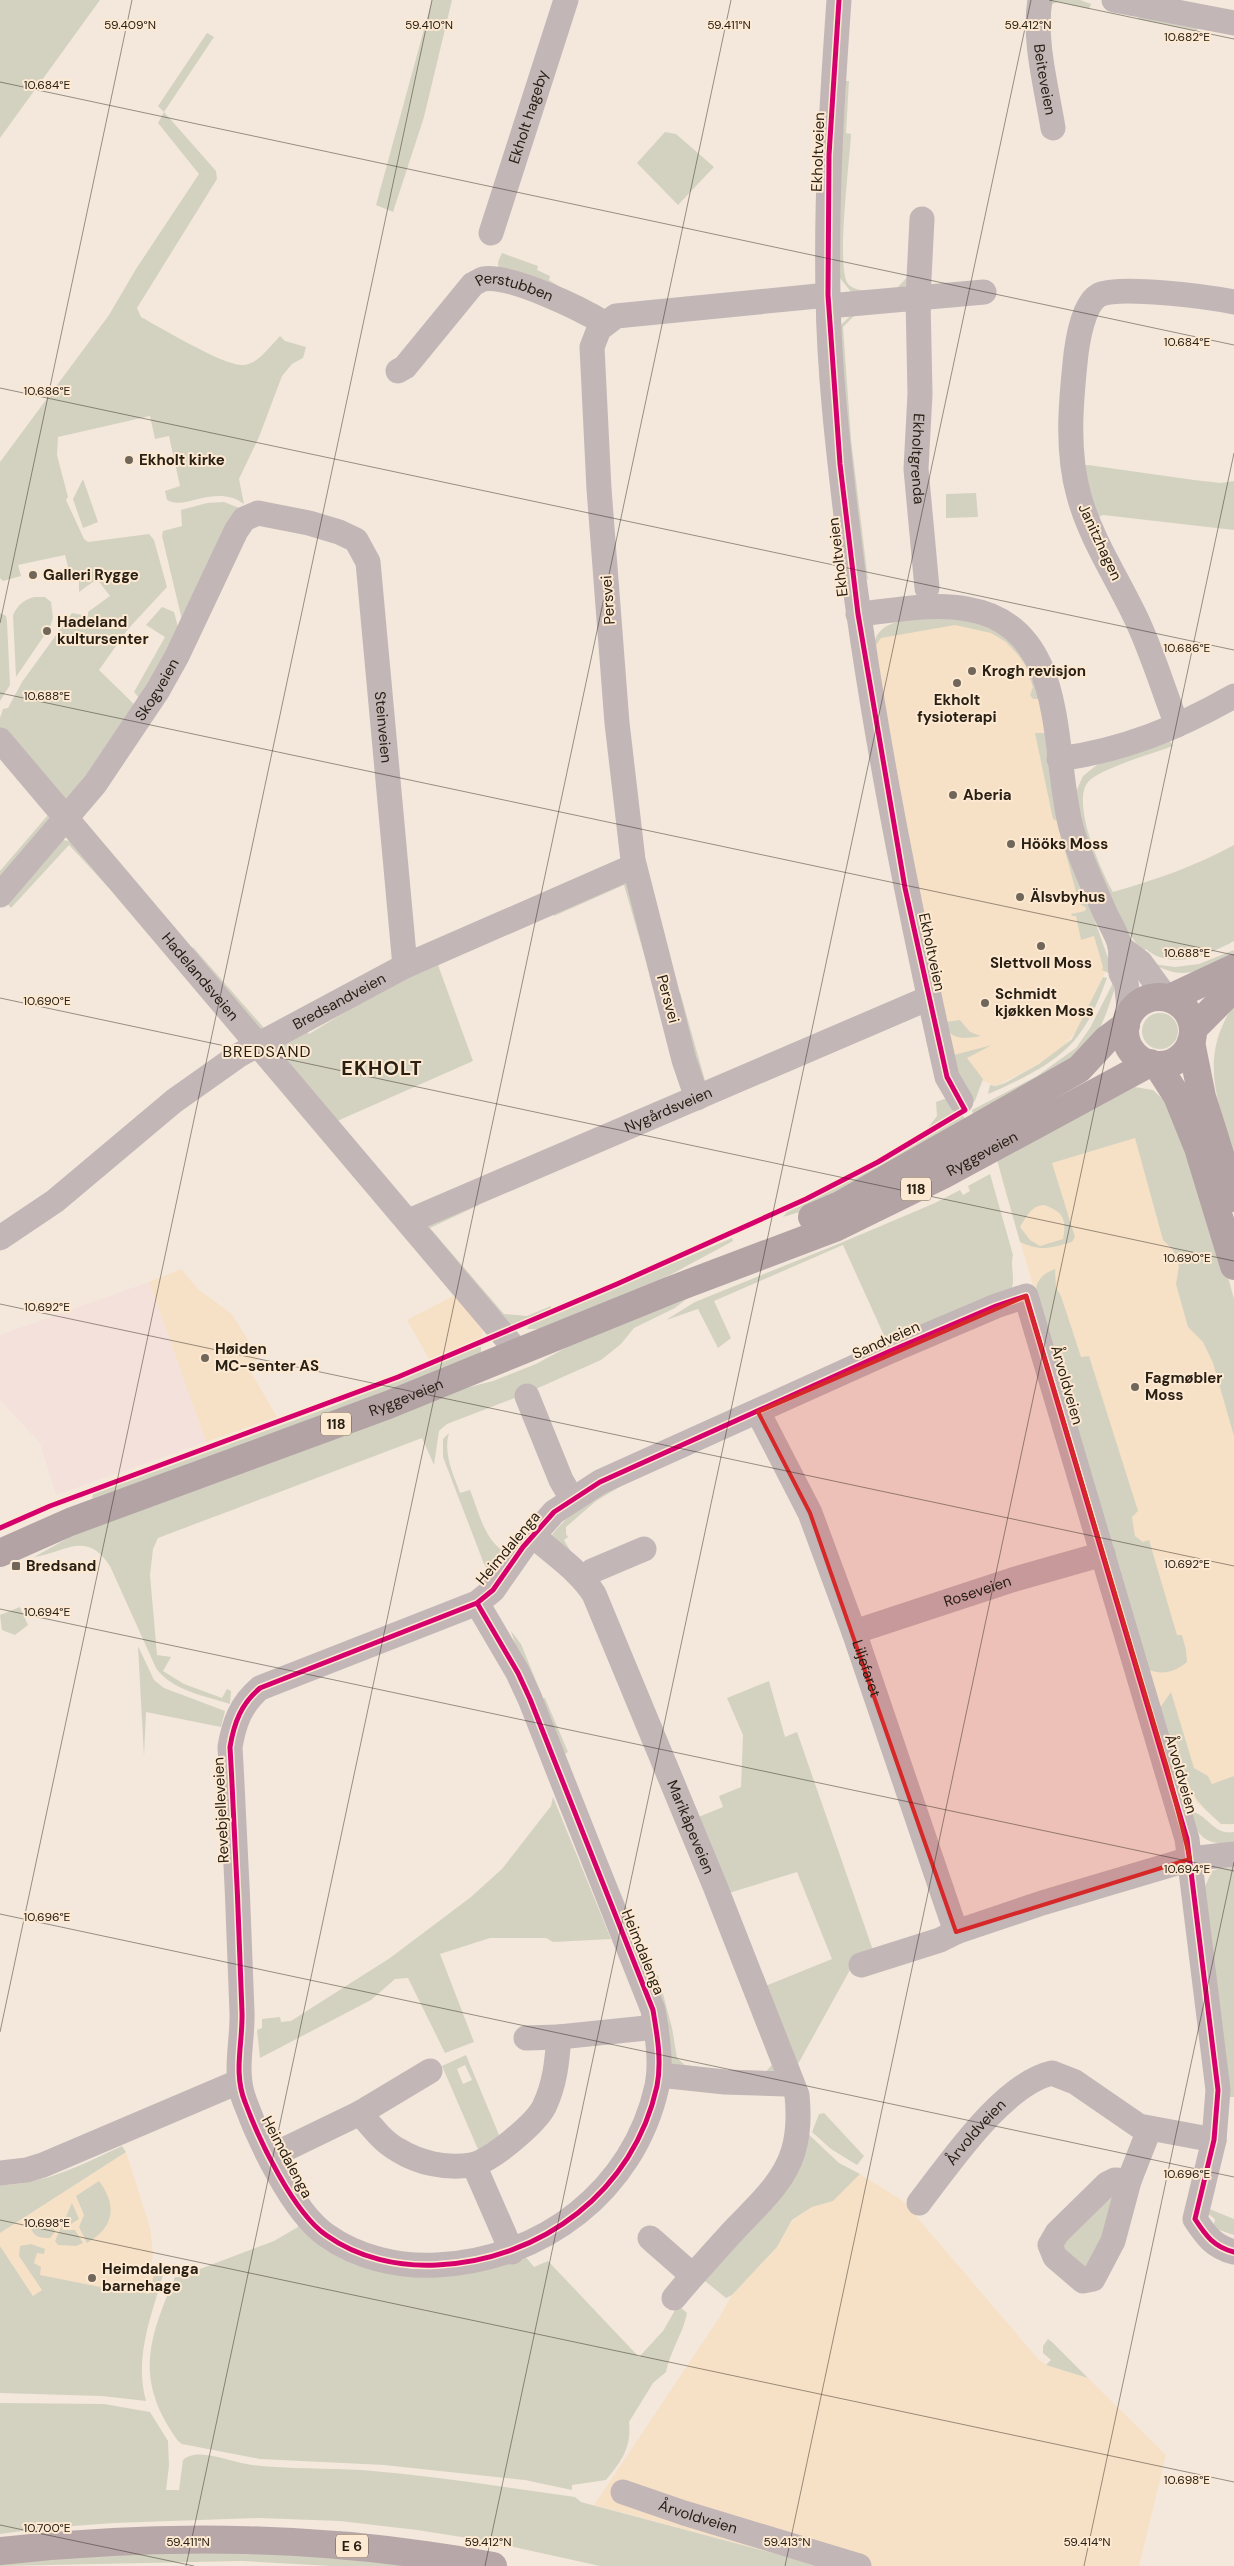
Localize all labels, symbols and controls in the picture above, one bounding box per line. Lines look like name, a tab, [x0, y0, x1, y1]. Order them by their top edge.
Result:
text: 59.409°N	[104, 17, 156, 33]
text: 59.410°N	[405, 17, 453, 33]
text: 59.411°N	[707, 17, 751, 33]
text: 59.412°N	[1005, 17, 1051, 33]
text: 10.682°E	[1164, 29, 1210, 45]
street label: Beiteveien	[1029, 43, 1061, 117]
street label: Ekholt hageby	[504, 67, 553, 166]
text: 10.684°E	[24, 77, 70, 93]
street label: Ekholtveien	[807, 112, 829, 192]
street label: Perstubben	[472, 268, 556, 306]
text: 10.684°E	[1164, 334, 1210, 350]
text: 10.686°E	[24, 383, 71, 399]
street label: Ekholtgrenda	[906, 413, 929, 505]
place label: Ekholt kirke	[139, 450, 225, 470]
marker: Ekholt kirke	[123, 454, 135, 466]
street label: Janitzhagen	[1073, 500, 1127, 584]
street label: Ekholtveien	[823, 516, 853, 598]
place label: Galleri Rygge	[43, 565, 139, 585]
marker: Galleri Rygge	[27, 569, 39, 581]
street label: Persvei	[596, 575, 620, 625]
place label: Hadeland kultursenter	[57, 612, 149, 649]
marker: Hadeland kultursenter	[41, 625, 53, 637]
text: 10.686°E	[1164, 640, 1211, 656]
street label: Skogveien	[130, 655, 184, 725]
place label: Krogh revisjon	[982, 661, 1086, 681]
marker: Krogh revisjon	[966, 665, 978, 677]
marker: Ekholt fysioterapi	[951, 677, 963, 689]
text: 10.688°E	[24, 688, 70, 704]
street label: Steinveien	[370, 690, 396, 764]
place label: Ekholt fysioterapi	[917, 690, 997, 727]
place label: Aberia	[963, 785, 1012, 805]
marker: Aberia	[947, 789, 959, 801]
place label: Hööks Moss	[1021, 834, 1108, 854]
marker: Hööks Moss	[1005, 838, 1017, 850]
place label: Älsvbyhus	[1030, 887, 1105, 907]
marker: Älsvbyhus	[1014, 891, 1026, 903]
street label: Ekholtveien	[914, 911, 950, 993]
street label: Hadelandsveien	[157, 928, 243, 1025]
marker: Slettvoll Moss	[1035, 940, 1047, 952]
text: 10.688°E	[1164, 945, 1210, 961]
place label: Slettvoll Moss	[990, 953, 1092, 973]
street label: Bredsandveien	[289, 968, 389, 1034]
street label: Persvei	[652, 973, 684, 1025]
place label: Schmidt kjøkken Moss	[995, 984, 1094, 1021]
text: 10.690°E	[23, 993, 71, 1009]
marker: Schmidt kjøkken Moss	[979, 997, 991, 1009]
district label: BREDSAND	[222, 1041, 312, 1062]
district label: EKHOLT	[341, 1055, 423, 1081]
street label: Nygårdsveien	[621, 1082, 715, 1137]
street label: Ryggeveien	[943, 1126, 1021, 1181]
road number: 118	[901, 1178, 931, 1200]
text: 10.690°E	[1163, 1250, 1211, 1266]
text: 10.692°E	[24, 1299, 70, 1315]
street label: Sandveien	[849, 1316, 923, 1364]
place label: Høiden MC-senter AS	[215, 1339, 319, 1376]
street label: Årvoldveien	[1046, 1343, 1088, 1427]
marker: Høiden MC-senter AS	[199, 1352, 211, 1364]
place label: Fagmøbler Moss	[1145, 1368, 1222, 1405]
street label: Ryggeveien	[366, 1374, 446, 1421]
marker: Fagmøbler Moss	[1129, 1381, 1141, 1393]
road number: 118	[321, 1412, 351, 1436]
street label: Heimdalenga	[471, 1507, 545, 1589]
place label: Bredsand	[26, 1556, 96, 1576]
text: 10.692°E	[1164, 1556, 1210, 1572]
marker: Bredsand	[10, 1560, 22, 1572]
street label: Roseveien	[941, 1571, 1014, 1612]
text: 10.694°E	[24, 1604, 70, 1620]
street label: Liljefaret	[847, 1637, 885, 1700]
street label: Årvoldveien	[1160, 1732, 1202, 1816]
street label: Revebjelleveien	[208, 1757, 234, 1863]
street label: Marikåpeveien	[662, 1777, 719, 1877]
text: 10.694°E	[1164, 1861, 1210, 1877]
street label: Heimdalenga	[617, 1906, 669, 1998]
text: 10.696°E	[24, 1909, 71, 1925]
street label: Årvoldveien	[941, 2095, 1010, 2169]
street label: Heimdalenga	[257, 2112, 317, 2202]
text: 10.696°E	[1164, 2166, 1211, 2182]
text: 10.698°E	[24, 2215, 70, 2231]
place label: Heimdalenga barnehage	[102, 2259, 199, 2296]
marker: Heimdalenga barnehage	[86, 2272, 98, 2284]
text: 10.698°E	[1164, 2472, 1210, 2488]
street label: Årvoldveien	[656, 2495, 740, 2539]
text: 10.700°E	[23, 2520, 71, 2536]
text: 59.411°N	[166, 2534, 210, 2550]
road number: E 6	[336, 2534, 368, 2558]
text: 59.412°N	[465, 2534, 511, 2550]
text: 59.413°N	[763, 2534, 811, 2550]
text: 59.414°N	[1063, 2534, 1111, 2550]

